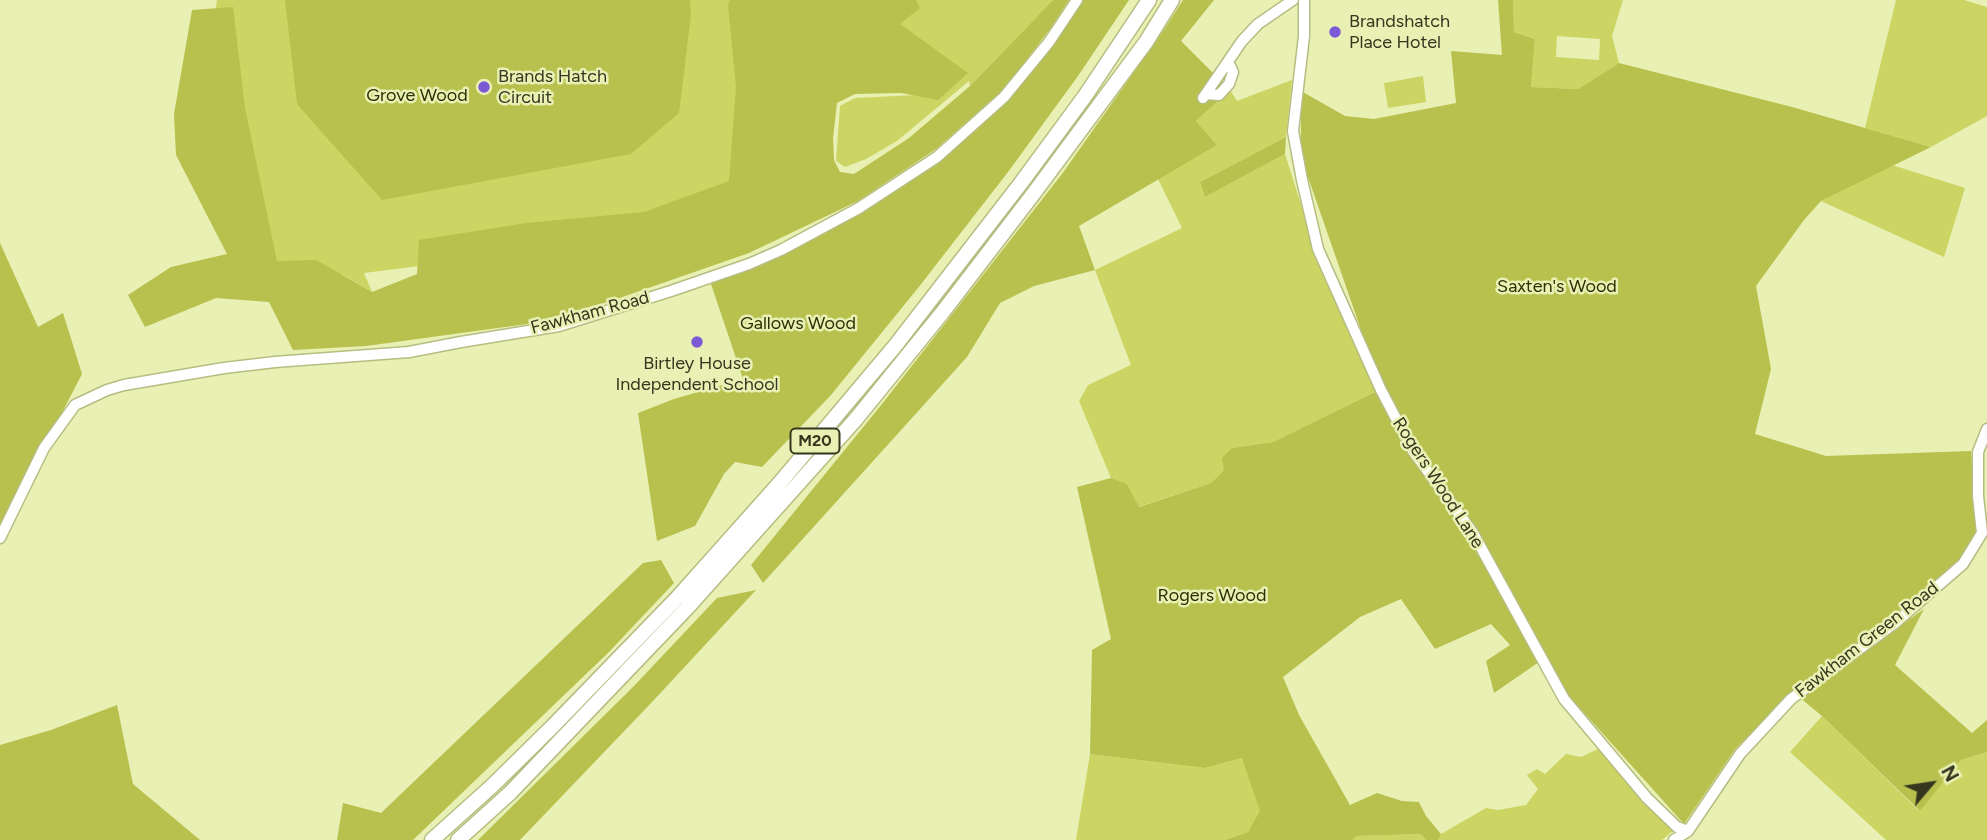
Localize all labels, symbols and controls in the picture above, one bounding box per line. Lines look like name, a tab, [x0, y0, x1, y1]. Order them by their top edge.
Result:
place label: Brandshatch Place Hotel	[1349, 11, 1450, 54]
marker: Brandshatch Place Hotel	[1327, 24, 1343, 40]
place label: Brands Hatch Circuit	[498, 66, 607, 108]
marker: Brands Hatch Circuit	[476, 79, 492, 95]
park label: Grove Wood	[366, 85, 468, 107]
park label: Saxten's Wood	[1497, 276, 1617, 298]
street label: Fawkham Road	[528, 287, 652, 339]
park label: Gallows Wood	[740, 313, 856, 335]
marker: Birtley House Independent School	[689, 334, 705, 350]
place label: Birtley House Independent School	[615, 353, 779, 396]
street label: Rogers Wood Lane	[1388, 413, 1488, 553]
road number: M20	[790, 428, 840, 454]
street label: Fawkham Green Road	[1791, 577, 1943, 703]
park label: Rogers Wood	[1158, 585, 1266, 607]
north arrow	[1896, 749, 1966, 819]
text: N	[1936, 762, 1963, 786]

